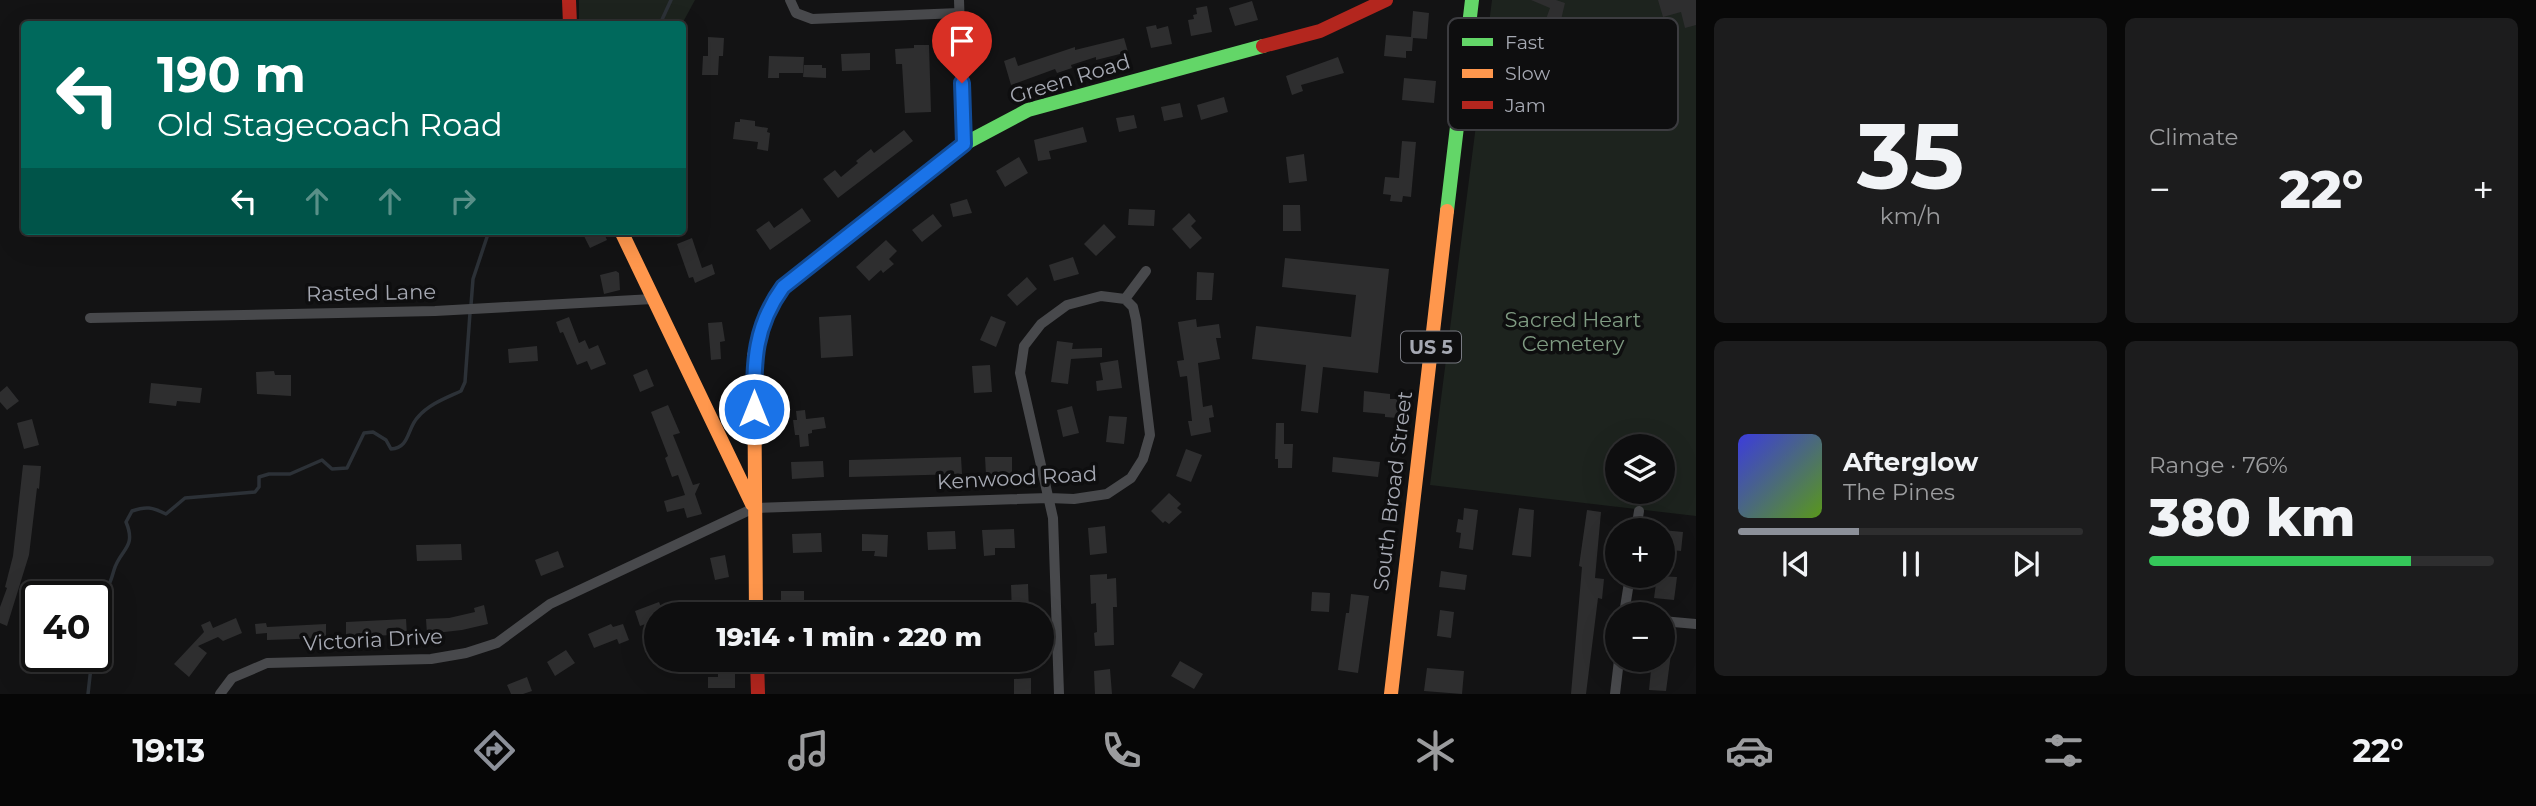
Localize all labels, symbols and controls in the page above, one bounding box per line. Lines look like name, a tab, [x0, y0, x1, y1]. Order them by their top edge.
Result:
pin	[932, 11, 992, 83]
legend	[1448, 18, 1678, 130]
icon: arrive	[943, 22, 981, 60]
text: Fast	[1505, 31, 1545, 54]
text: 190 m	[157, 45, 306, 104]
street label: Green Road	[1007, 48, 1133, 109]
icon: left	[42, 49, 133, 140]
text: Slow	[1505, 62, 1550, 85]
text: Jam	[1504, 94, 1546, 117]
text: 35	[1857, 101, 1964, 212]
text: Old Stagecoach Road	[157, 105, 503, 144]
text: Climate	[2149, 123, 2238, 151]
text: 22°	[2280, 158, 2363, 221]
text: −	[2149, 166, 2171, 213]
text: +	[2472, 166, 2494, 213]
icon: left	[225, 182, 263, 220]
icon: ahead	[298, 182, 336, 220]
icon: ahead	[371, 182, 409, 220]
icon: right	[444, 182, 482, 220]
text: km/h	[1880, 202, 1941, 230]
street label: Rasted Lane	[306, 279, 436, 306]
park label: Sacred Heart Cemetery	[1505, 307, 1641, 356]
road number: US 5	[1401, 332, 1461, 362]
position arrow	[717, 372, 791, 446]
street label: South Broad Street	[1368, 390, 1417, 592]
map controls	[1605, 434, 1675, 672]
button: layers	[1605, 434, 1675, 504]
text: Afterglow	[1843, 446, 1978, 478]
text: Range · 76%	[2149, 451, 2288, 479]
street label: Kenwood Road	[936, 461, 1098, 494]
text: The Pines	[1843, 478, 1955, 506]
text: 380 km	[2149, 486, 2355, 549]
button: +	[1605, 518, 1675, 588]
icon: previous	[1777, 545, 1815, 583]
icon: pause	[1892, 545, 1930, 583]
icon: next	[2007, 545, 2045, 583]
speed limit sign: 40	[21, 581, 112, 672]
button: −	[1605, 602, 1675, 672]
text: 19:14 · 1 min · 220 m	[716, 621, 982, 653]
street label: Victoria Drive	[302, 623, 444, 656]
icon: directions	[470, 726, 519, 775]
icon: music	[784, 726, 833, 775]
icon: phone	[1097, 726, 1146, 775]
icon: climate	[1411, 726, 1460, 775]
icon: car	[1725, 726, 1774, 775]
icon: filters	[2039, 726, 2088, 775]
text: 19:13	[132, 731, 205, 770]
text: 22°	[2352, 731, 2404, 770]

